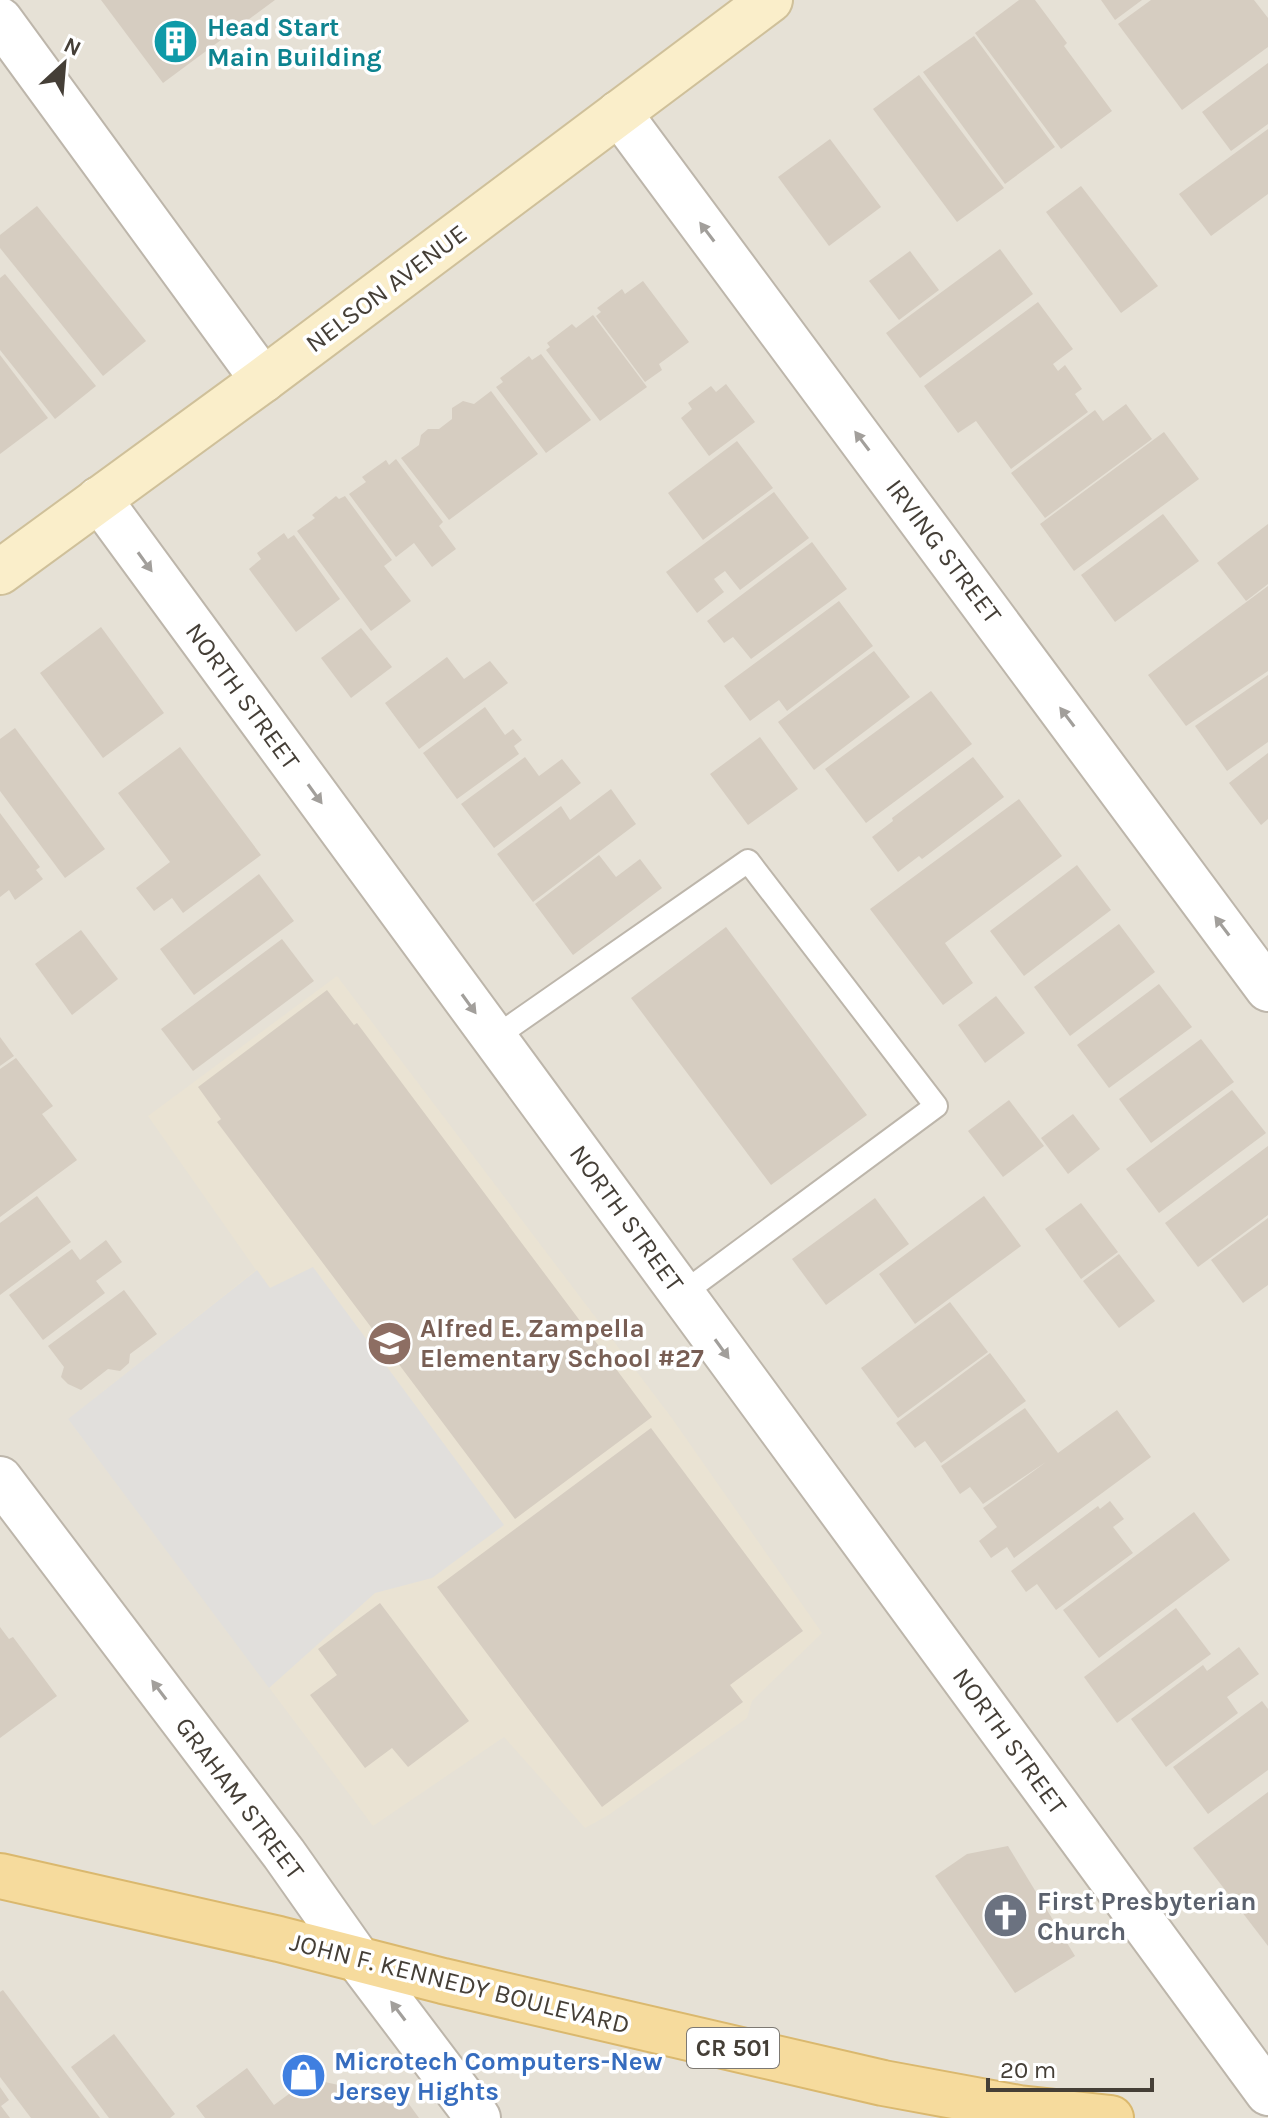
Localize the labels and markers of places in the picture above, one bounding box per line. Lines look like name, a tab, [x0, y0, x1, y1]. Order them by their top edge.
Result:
place label: Head Start Main Building	[207, 12, 382, 73]
building icon: Head Start Main Building	[152, 18, 200, 66]
place label: Alfred E. Zampella Elementary School #27	[420, 1313, 704, 1374]
school or university icon: Alfred E. Zampella Elementary School #27	[365, 1319, 413, 1367]
place label: First Presbyterian Church	[1037, 1886, 1257, 1947]
church icon: First Presbyterian Church	[982, 1892, 1030, 1940]
place label: Microtech Computers-New Jersey Hights	[334, 2046, 663, 2107]
shop icon: Microtech Computers-New Jersey Hights	[279, 2052, 327, 2100]

